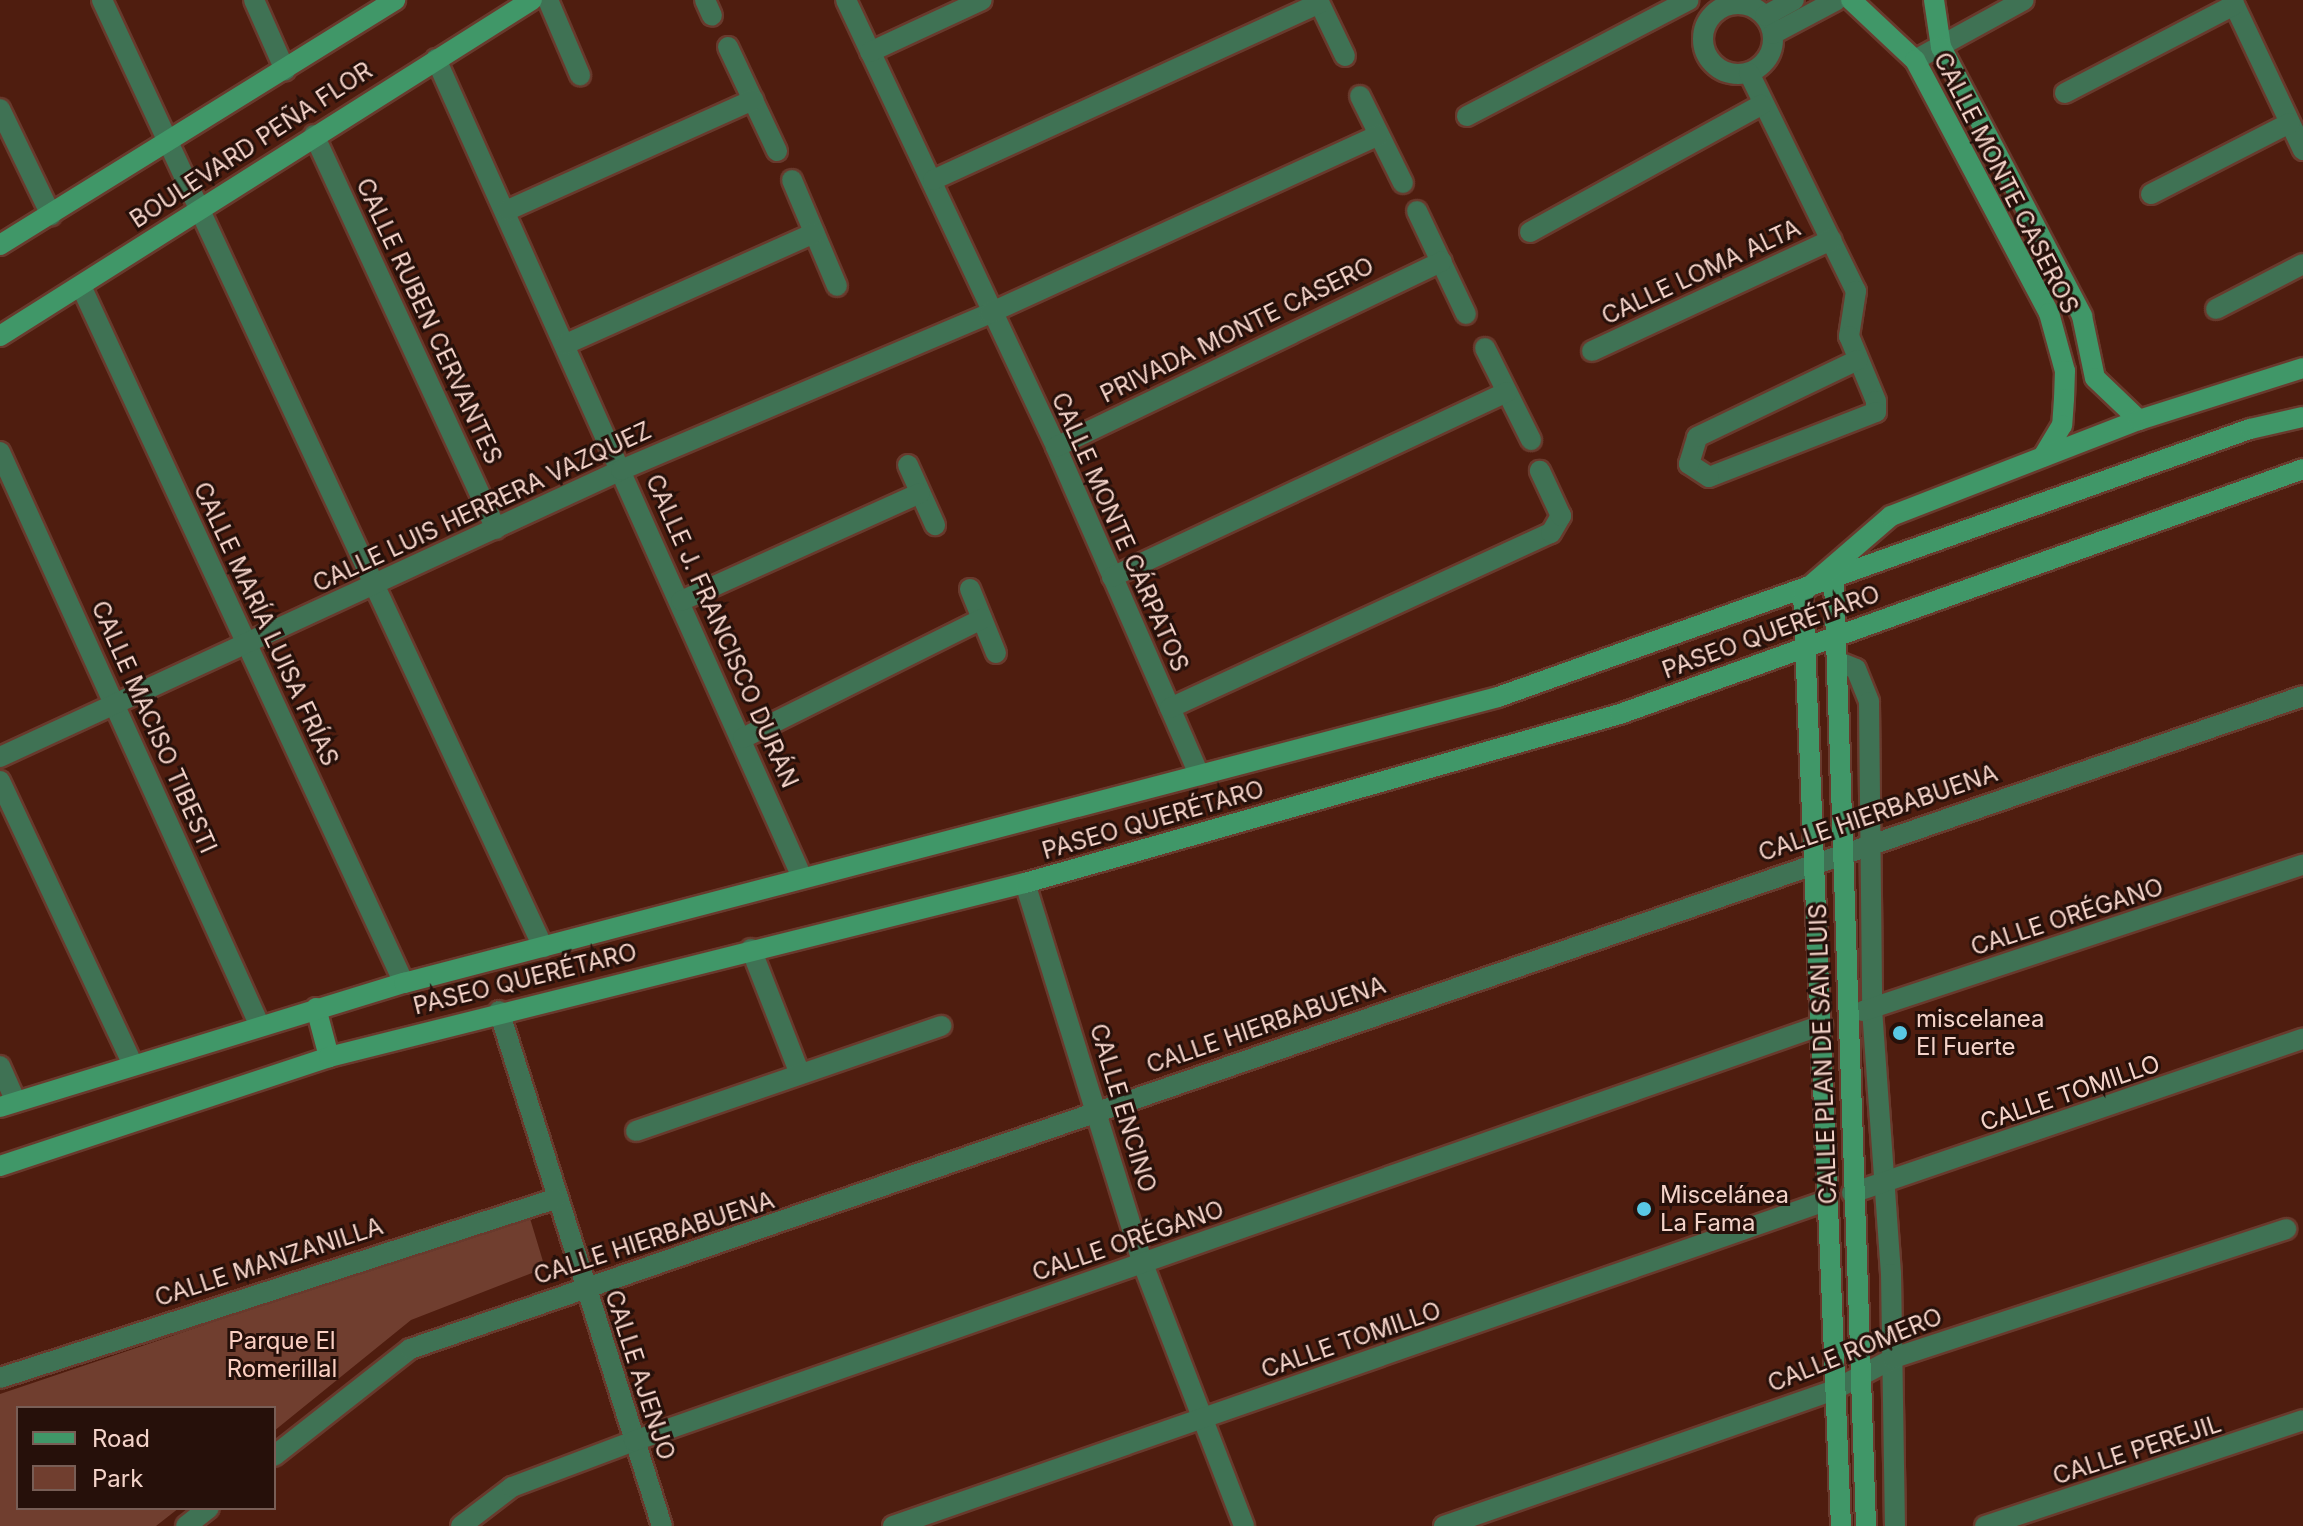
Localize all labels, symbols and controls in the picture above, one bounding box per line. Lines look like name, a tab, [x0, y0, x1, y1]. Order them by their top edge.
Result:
street label: CALLE MONTE CASEROS	[1927, 48, 2085, 318]
street label: BOULEVARD PEÑA FLOR	[125, 56, 377, 234]
street label: CALLE RUBEN CERVANTES	[350, 173, 508, 469]
street label: CALLE LOMA ALTA	[1597, 213, 1805, 331]
street label: PRIVADA MONTE CASERO	[1096, 251, 1378, 409]
street label: CALLE MONTE CÁRPATOS	[1045, 388, 1195, 676]
street label: CALLE LUIS HERRERA VAZQUEZ	[308, 416, 656, 598]
street label: CALLE J. FRANCISCO DURÁN	[640, 470, 804, 792]
street label: CALLE MARÍA LUISA FRÍAS	[187, 477, 345, 771]
street label: PASEO QUERÉTARO	[1658, 579, 1884, 685]
street label: CALLE MACISO TIBESTI	[85, 596, 223, 858]
street label: CALLE HIERBABUENA	[1755, 759, 2001, 867]
street label: PASEO QUERÉTARO	[1039, 775, 1267, 865]
street label: CALLE ORÉGANO	[1967, 872, 2167, 962]
street label: CALLE PLAN DE SAN LUIS	[1803, 903, 1843, 1205]
street label: PASEO QUERÉTARO	[410, 937, 640, 1021]
street label: CALLE HIERBABUENA	[1143, 971, 1389, 1079]
place label: miscelanea El Fuerte	[1916, 1005, 2044, 1061]
street label: CALLE ENCINO	[1084, 1020, 1162, 1196]
marker: miscelanea El Fuerte	[1891, 1024, 1909, 1042]
street label: CALLE TOMILLO	[1976, 1049, 2164, 1137]
place label: Miscelánea La Fama	[1660, 1181, 1789, 1237]
street label: CALLE HIERBABUENA	[530, 1186, 778, 1290]
street label: CALLE ORÉGANO	[1029, 1195, 1227, 1287]
marker: Miscelánea La Fama	[1635, 1200, 1653, 1218]
street label: CALLE MANZANILLA	[151, 1212, 387, 1312]
street label: CALLE AJENJO	[599, 1286, 681, 1464]
street label: CALLE TOMILLO	[1257, 1296, 1445, 1384]
street label: CALLE ROMERO	[1764, 1302, 1946, 1398]
park label: Parque El Romerillal	[227, 1327, 337, 1383]
legend	[16, 1406, 276, 1510]
street label: CALLE PEREJIL	[2049, 1409, 2225, 1491]
text: Road	[92, 1424, 150, 1453]
text: Park	[92, 1464, 143, 1493]

